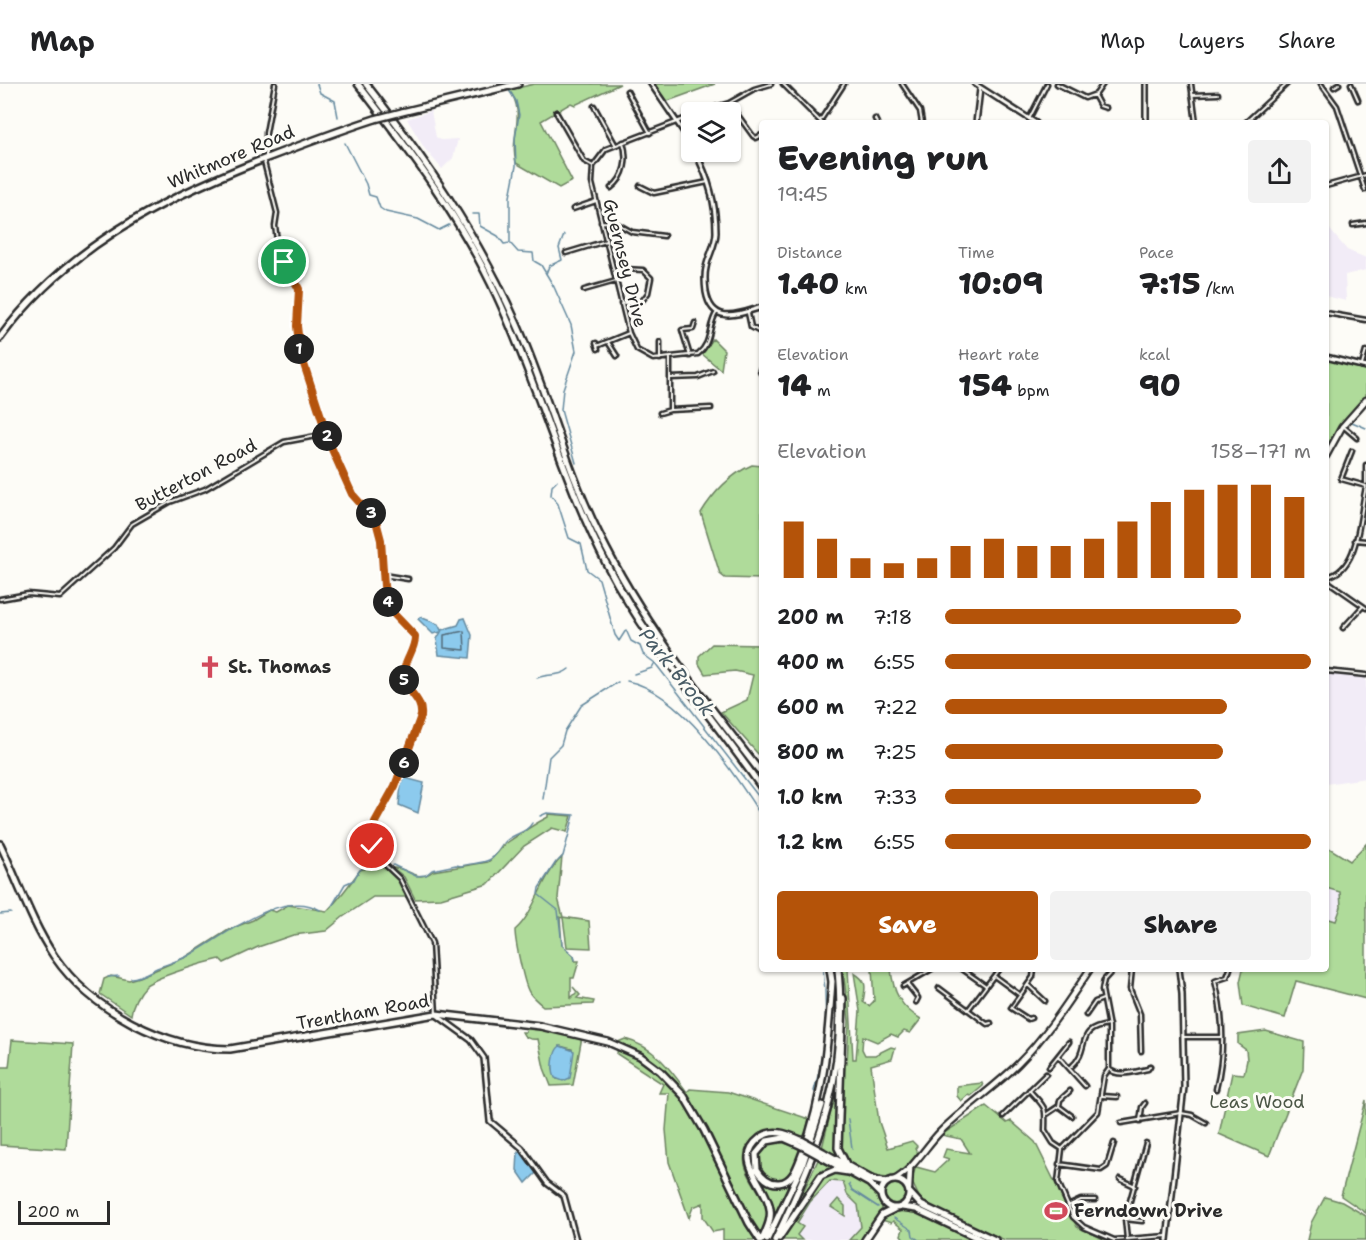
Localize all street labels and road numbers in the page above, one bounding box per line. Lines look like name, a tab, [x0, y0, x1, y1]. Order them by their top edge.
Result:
street label: Whitmore Road	[164, 119, 298, 195]
street label: Guernsey Drive	[597, 196, 653, 330]
street label: Butterton Road	[131, 433, 261, 517]
street label: Trentham Road	[295, 989, 431, 1035]

